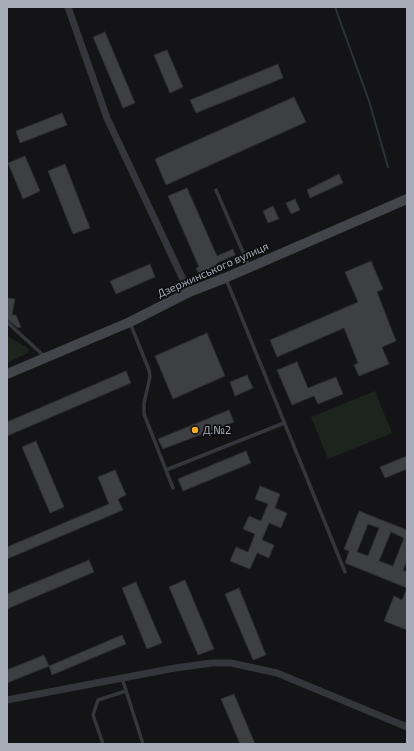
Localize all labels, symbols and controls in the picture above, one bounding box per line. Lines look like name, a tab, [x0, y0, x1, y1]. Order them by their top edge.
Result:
street label: Дзержинського вулиця	[155, 239, 271, 301]
place label: Д.№2	[203, 423, 231, 437]
marker: Д.№2	[190, 425, 200, 435]

